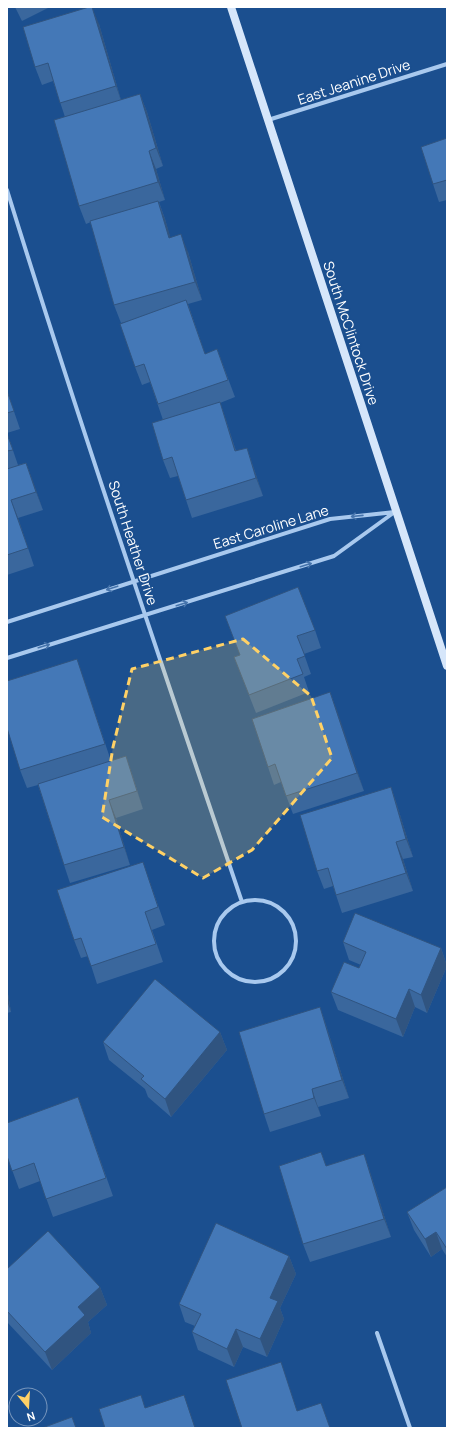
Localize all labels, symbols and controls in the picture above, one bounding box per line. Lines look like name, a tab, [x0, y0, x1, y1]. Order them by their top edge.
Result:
street label: East Jeanine Drive	[295, 54, 413, 109]
street label: South McClintock Drive	[319, 258, 384, 407]
street label: South Heather Drive	[104, 478, 163, 608]
street label: East Caroline Lane	[211, 500, 331, 553]
one-way arrow	[351, 512, 364, 519]
one-way arrow	[299, 561, 312, 568]
one-way arrow	[106, 585, 119, 592]
one-way arrow	[175, 599, 187, 607]
one-way arrow	[38, 642, 51, 649]
north arrow	[8, 1387, 48, 1427]
text: N	[25, 1409, 37, 1425]

